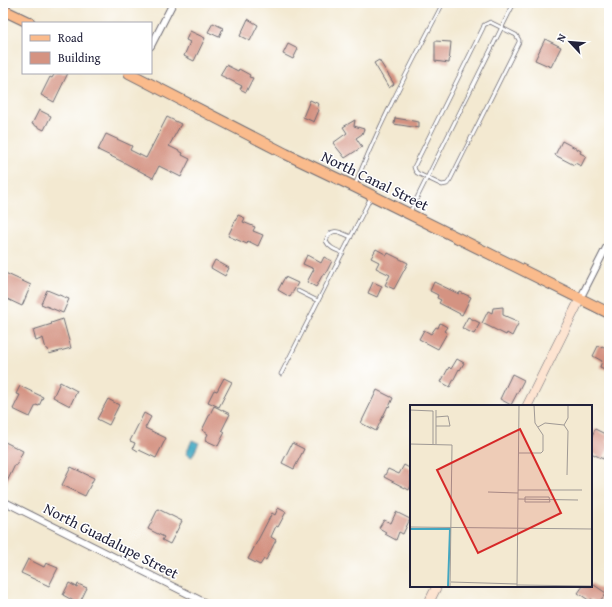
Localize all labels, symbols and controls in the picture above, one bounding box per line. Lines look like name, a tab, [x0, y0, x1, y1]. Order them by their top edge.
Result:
legend	[22, 22, 152, 74]
north arrow	[550, 22, 590, 62]
text: Road	[58, 29, 84, 46]
text: N	[552, 30, 570, 44]
text: Building	[58, 49, 101, 66]
street label: North Canal Street	[318, 145, 433, 216]
inset map	[410, 405, 592, 587]
street label: North Guadalupe Street	[40, 497, 183, 584]

